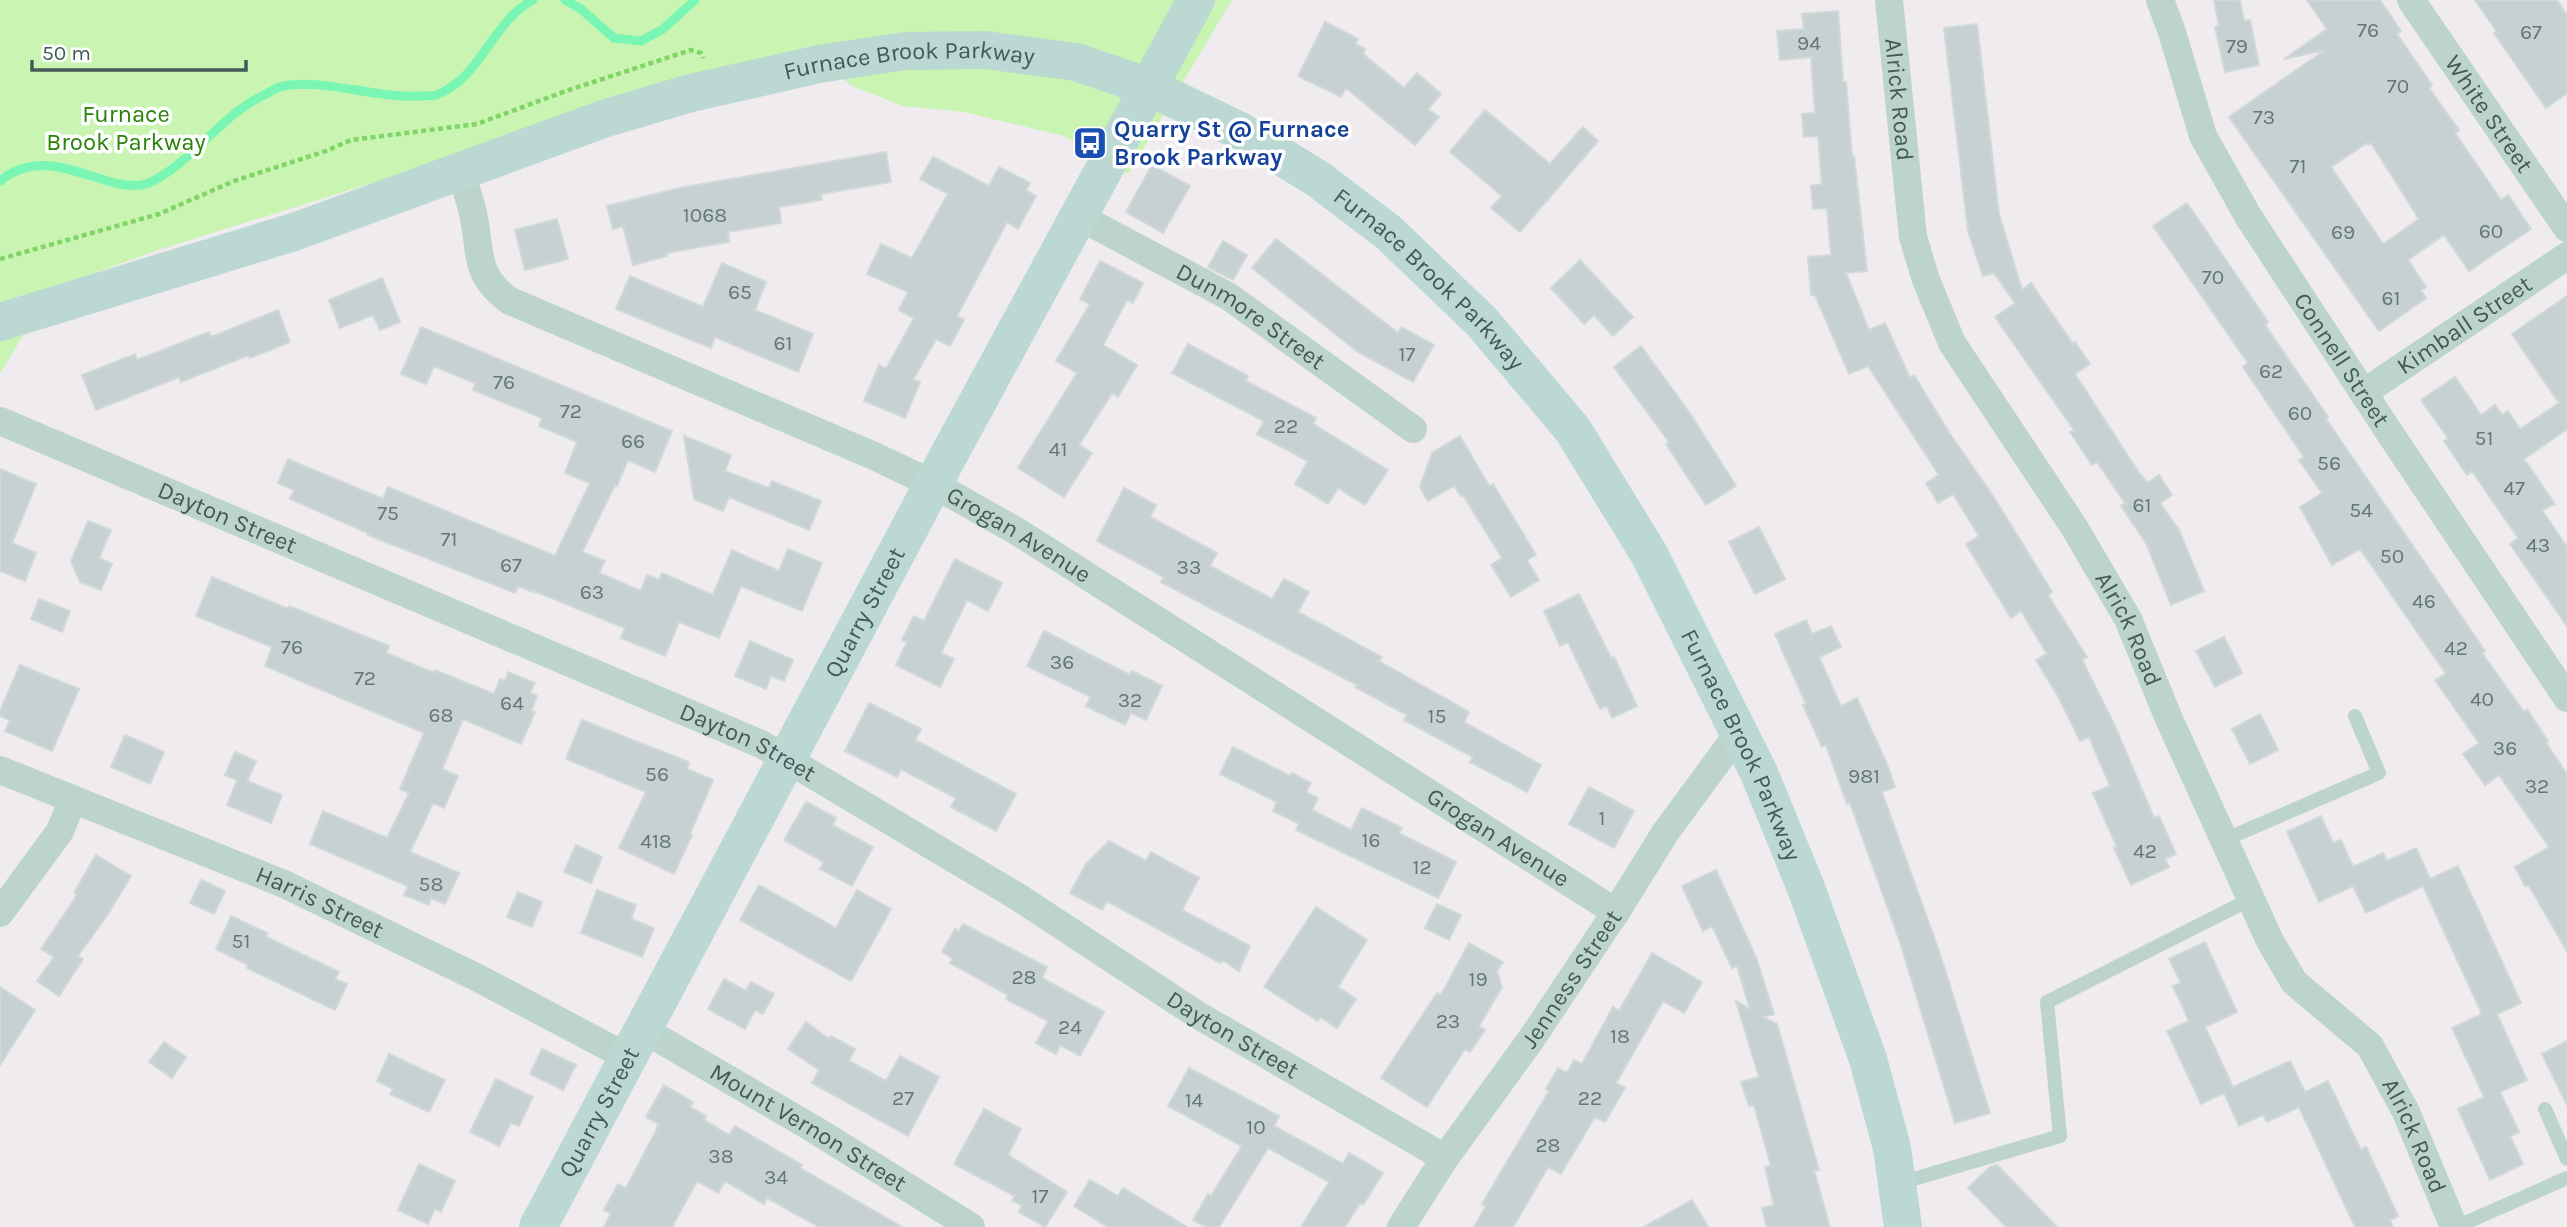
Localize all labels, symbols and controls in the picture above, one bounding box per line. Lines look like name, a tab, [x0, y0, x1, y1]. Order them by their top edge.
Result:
house number: 76	[2357, 18, 2379, 42]
house number: 67	[2520, 20, 2542, 44]
scale bar	[32, 28, 245, 72]
house number: 94	[1797, 31, 1821, 55]
house number: 79	[2226, 34, 2248, 58]
street label: Furnace Brook Parkway	[781, 35, 1036, 86]
street label: Alrick Road	[1879, 37, 1919, 162]
text: 50 m	[42, 41, 91, 65]
street label: White Street	[2439, 50, 2539, 178]
house number: 70	[2387, 74, 2409, 98]
park label: Furnace Brook Parkway	[46, 100, 206, 156]
house number: 73	[2253, 105, 2275, 129]
place label: Quarry St @ Furnace Brook Parkway	[1114, 115, 1350, 171]
bus stop icon: Quarry St @ Furnace Brook Parkway	[1071, 124, 1109, 162]
house number: 71	[2290, 154, 2306, 178]
street label: Furnace Brook Parkway	[1328, 182, 1530, 376]
house number: 1068	[683, 203, 727, 227]
house number: 60	[2479, 219, 2503, 243]
house number: 69	[2331, 220, 2355, 244]
street label: Dunmore Street	[1172, 257, 1331, 375]
house number: 70	[2202, 265, 2224, 289]
street label: Kimball Street	[2391, 270, 2537, 380]
house number: 65	[728, 280, 752, 304]
house number: 61	[2382, 286, 2400, 310]
street label: Connell Street	[2288, 287, 2396, 432]
house number: 61	[774, 331, 792, 355]
house number: 17	[1399, 342, 1416, 366]
house number: 62	[2259, 359, 2283, 383]
house number: 76	[493, 370, 515, 394]
house number: 72	[560, 399, 582, 423]
house number: 60	[2288, 401, 2312, 425]
house number: 22	[1274, 414, 1298, 438]
house number: 51	[2475, 426, 2493, 450]
house number: 66	[621, 429, 645, 453]
house number: 41	[1049, 437, 1067, 461]
house number: 56	[2317, 451, 2341, 475]
street label: Dayton Street	[154, 476, 301, 559]
house number: 47	[2503, 476, 2525, 500]
street label: Grogan Avenue	[942, 481, 1096, 589]
house number: 61	[2133, 493, 2151, 517]
house number: 54	[2349, 498, 2373, 522]
house number: 75	[377, 501, 399, 525]
house number: 71	[441, 527, 457, 551]
house number: 43	[2526, 533, 2550, 557]
street label: Quarry Street	[819, 542, 911, 682]
house number: 50	[2380, 544, 2404, 568]
house number: 67	[500, 553, 522, 577]
house number: 33	[1177, 555, 1201, 579]
street label: Alrick Road	[2089, 567, 2168, 690]
house number: 63	[580, 580, 604, 604]
house number: 46	[2412, 589, 2436, 613]
street label: Furnace Brook Parkway	[1675, 624, 1807, 865]
house number: 76	[281, 635, 303, 659]
house number: 42	[2444, 636, 2468, 660]
house number: 36	[1050, 650, 1074, 674]
house number: 72	[354, 666, 376, 690]
house number: 40	[2470, 687, 2494, 711]
house number: 32	[1118, 688, 1142, 712]
house number: 64	[500, 691, 524, 715]
street label: Dayton Street	[675, 697, 821, 788]
house number: 68	[429, 703, 453, 727]
house number: 15	[1428, 704, 1446, 728]
house number: 36	[2493, 736, 2517, 760]
house number: 56	[645, 762, 669, 786]
house number: 981	[1848, 764, 1880, 788]
house number: 32	[2525, 774, 2549, 798]
street label: Grogan Avenue	[1422, 782, 1575, 893]
house number: 1	[1599, 806, 1605, 830]
house number: 16	[1362, 828, 1380, 852]
house number: 418	[640, 829, 672, 853]
house number: 42	[2133, 839, 2157, 863]
house number: 12	[1412, 855, 1432, 879]
street label: Harris Street	[252, 860, 388, 944]
house number: 58	[419, 872, 443, 896]
street label: Jenness Street	[1515, 905, 1627, 1054]
house number: 51	[232, 929, 250, 953]
house number: 28	[1011, 965, 1037, 989]
house number: 19	[1468, 967, 1488, 991]
street label: Dayton Street	[1162, 985, 1304, 1084]
house number: 23	[1436, 1009, 1460, 1033]
house number: 24	[1058, 1015, 1082, 1039]
house number: 18	[1610, 1024, 1630, 1048]
street label: Quarry Street	[553, 1042, 645, 1182]
street label: Mount Vernon Street	[705, 1058, 912, 1197]
street label: Alrick Road	[2376, 1073, 2452, 1198]
house number: 27	[892, 1086, 914, 1110]
house number: 22	[1578, 1086, 1602, 1110]
house number: 14	[1185, 1088, 1204, 1112]
house number: 10	[1246, 1115, 1266, 1139]
house number: 28	[1535, 1133, 1561, 1157]
house number: 38	[708, 1144, 734, 1168]
house number: 34	[764, 1165, 788, 1189]
house number: 17	[1032, 1184, 1049, 1208]

